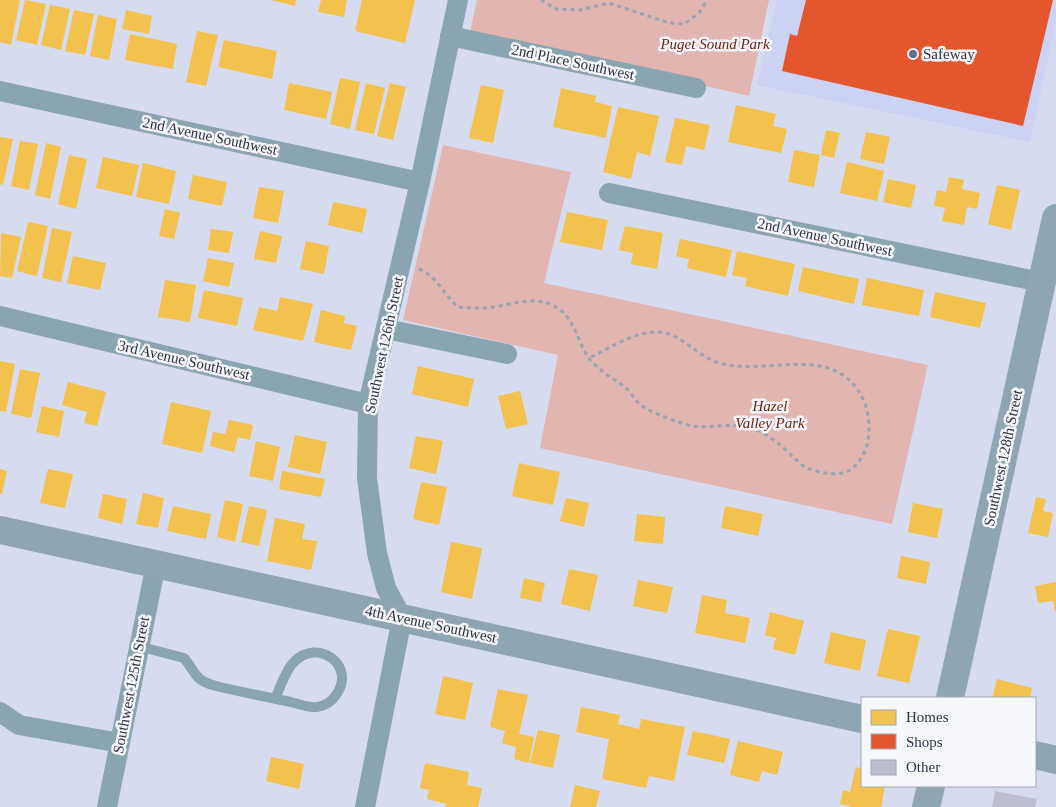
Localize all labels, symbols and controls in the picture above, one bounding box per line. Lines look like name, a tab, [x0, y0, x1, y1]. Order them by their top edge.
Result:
park label: Puget Sound Park	[659, 36, 770, 52]
street label: 2nd Place Southwest	[510, 41, 637, 83]
place label: Safeway	[923, 46, 975, 62]
marker: Safeway	[907, 48, 919, 60]
street label: 2nd Avenue Southwest	[141, 114, 280, 158]
street label: 2nd Avenue Southwest	[756, 215, 895, 259]
street label: Southwest 126th Street	[362, 274, 406, 415]
street label: 3rd Avenue Southwest	[117, 337, 252, 383]
street label: Southwest 128th Street	[981, 387, 1025, 528]
park label: Hazel Valley Park	[735, 398, 805, 431]
street label: 4th Avenue Southwest	[364, 602, 499, 646]
street label: Southwest 125th Street	[110, 614, 152, 755]
legend	[861, 697, 1036, 787]
text: Homes	[906, 709, 949, 725]
text: Shops	[906, 734, 943, 750]
text: Other	[906, 759, 940, 775]

